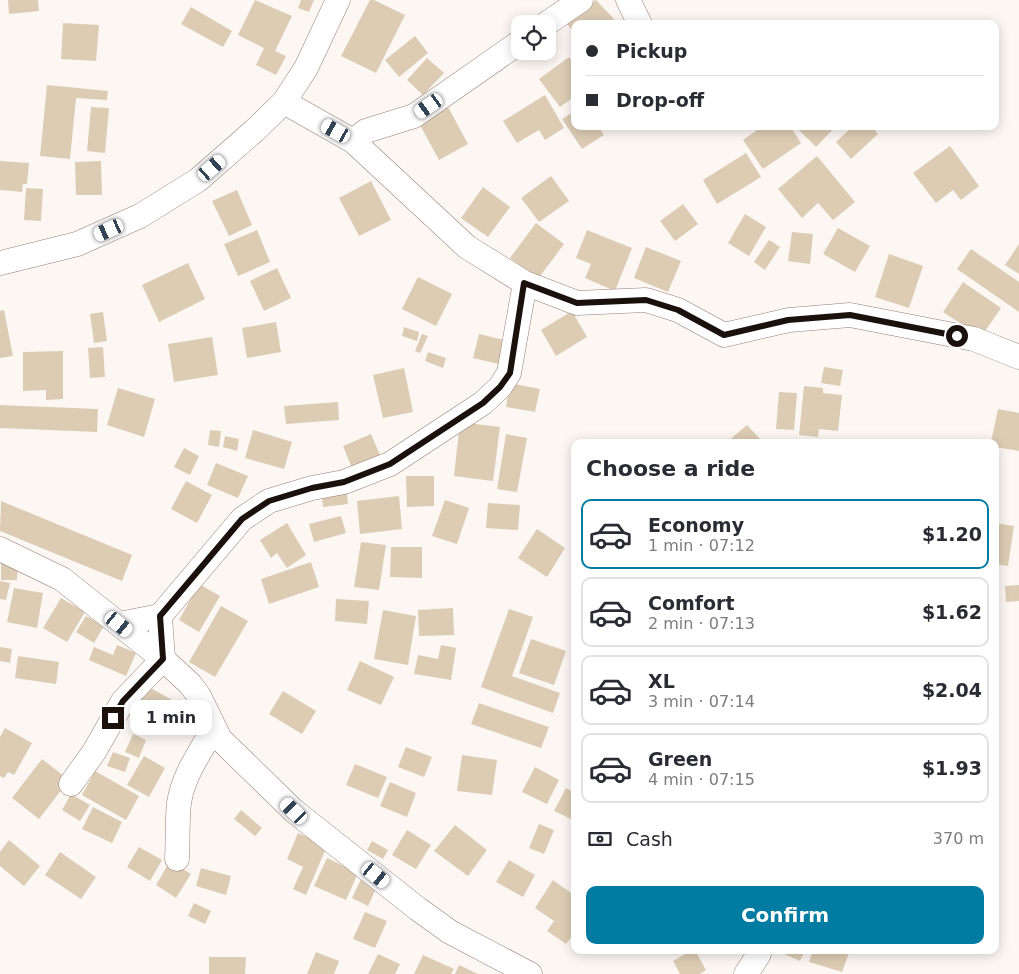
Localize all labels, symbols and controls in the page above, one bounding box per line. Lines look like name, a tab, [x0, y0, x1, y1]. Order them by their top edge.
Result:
map controls	[511, 15, 556, 60]
button: locate	[511, 15, 556, 60]
text: Pickup	[616, 40, 687, 62]
text: Drop-off	[616, 89, 704, 111]
car	[412, 91, 445, 121]
car	[319, 117, 352, 145]
car	[195, 152, 228, 184]
car	[92, 217, 125, 243]
route start	[946, 325, 968, 347]
text: Choose a ride	[586, 456, 755, 481]
icon: car	[588, 512, 633, 557]
text: Economy	[648, 514, 744, 536]
text: $1.20	[922, 523, 982, 545]
text: 1 min · 07:12	[648, 536, 755, 555]
icon: car	[588, 590, 633, 635]
text: Comfort	[648, 592, 735, 614]
text: $1.62	[922, 601, 982, 623]
car	[102, 609, 135, 639]
text: 2 min · 07:13	[648, 614, 755, 633]
icon: car	[588, 668, 633, 713]
text: XL	[648, 670, 675, 692]
text: $2.04	[922, 679, 982, 701]
text: 3 min · 07:14	[648, 692, 755, 711]
callout: 1 min	[130, 700, 213, 736]
route end	[102, 707, 124, 729]
text: 1 min	[146, 708, 196, 727]
icon: car	[588, 746, 633, 791]
text: Green	[648, 748, 712, 770]
text: $1.93	[922, 757, 982, 779]
text: 4 min · 07:15	[648, 770, 755, 789]
car	[277, 795, 310, 827]
icon: cash	[586, 825, 614, 853]
text: Cash	[626, 828, 673, 850]
text: 370 m	[933, 829, 984, 848]
car	[359, 860, 392, 890]
button: Confirm	[586, 886, 984, 944]

